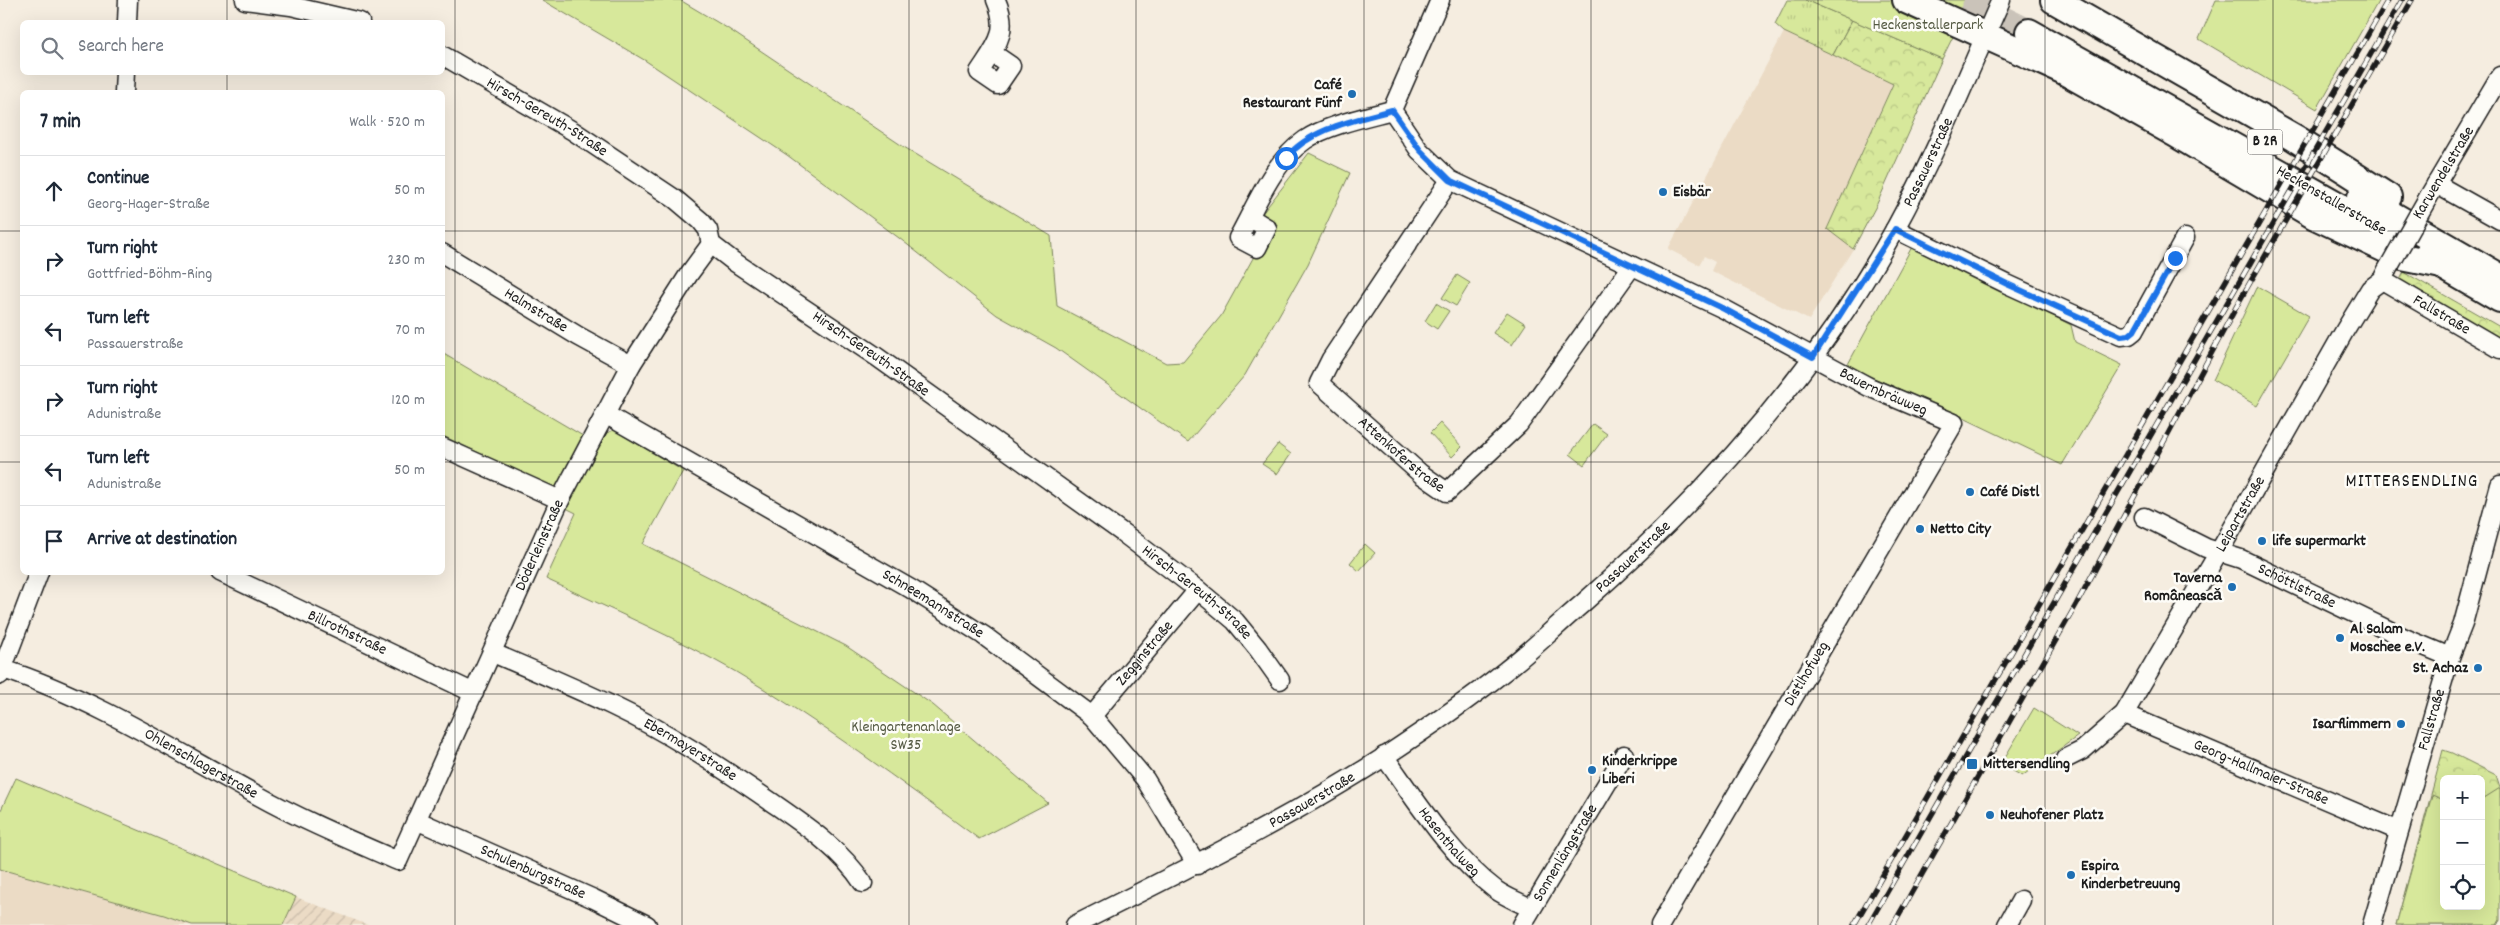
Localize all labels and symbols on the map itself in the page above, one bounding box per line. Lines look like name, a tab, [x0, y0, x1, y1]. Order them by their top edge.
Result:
park label: Heckenstallerpark	[1873, 14, 1983, 37]
street label: Hirsch-Gereuth-Straße	[482, 72, 612, 162]
place label: Café Restaurant Fünf	[1243, 74, 1343, 115]
marker: Café Restaurant Fünf	[1346, 88, 1358, 100]
street label: Passauerstraße	[1897, 114, 1959, 211]
street label: Karwendelstraße	[2407, 122, 2481, 224]
road number: B 2R	[2248, 130, 2282, 154]
route start	[1275, 147, 1298, 170]
street label: Heckenstallerstraße	[2272, 160, 2390, 242]
place label: Eisbär	[1673, 181, 1712, 204]
marker: Eisbär	[1657, 186, 1669, 198]
route end	[2164, 247, 2187, 270]
street label: Halmstraße	[499, 282, 572, 339]
street label: Fallstraße	[2409, 289, 2475, 341]
street label: Hirsch-Gereuth-Straße	[808, 305, 934, 403]
street label: Bauernbräuweg	[1835, 362, 1931, 422]
street label: Attenkoferstraße	[1353, 411, 1449, 499]
district label: MITTERSENDLING	[2346, 469, 2478, 496]
street label: Leipartstraße	[2210, 472, 2271, 556]
place label: Café Distl	[1980, 481, 2039, 504]
marker: Café Distl	[1964, 486, 1976, 498]
street label: Döderleinstraße	[509, 496, 570, 594]
street label: Passauerstraße	[1590, 516, 1676, 598]
place label: Netto City	[1930, 518, 1992, 541]
marker: Netto City	[1914, 523, 1926, 535]
place label: life supermarkt	[2272, 530, 2366, 553]
marker: life supermarkt	[2256, 535, 2268, 547]
street label: Hirsch-Gereuth-Straße	[1137, 540, 1257, 645]
street label: Schöttlstraße	[2254, 557, 2340, 615]
street label: Schneemannstraße	[878, 563, 989, 644]
place label: Taverna Româneascǎ	[2144, 567, 2223, 608]
marker: Taverna Româneascǎ	[2226, 581, 2238, 593]
street label: Billrothstraße	[304, 604, 391, 661]
street label: Zegginstraße	[1110, 616, 1179, 691]
place label: Al Salam Moschee e.V.	[2350, 618, 2425, 659]
marker: Al Salam Moschee e.V.	[2334, 632, 2346, 644]
street label: Distlhofweg	[1779, 637, 1835, 711]
place label: St. Achaz	[2413, 657, 2469, 680]
marker: St. Achaz	[2472, 662, 2484, 674]
street label: Fallstraße	[2412, 686, 2452, 753]
street label: Ebermayerstraße	[639, 712, 742, 787]
place label: Isarflimmern	[2313, 713, 2391, 736]
park label: Kleingartenanlage SW35	[851, 716, 961, 757]
marker: Isarflimmern	[2395, 718, 2407, 730]
street label: Ohlenschlagerstraße	[140, 723, 262, 805]
street label: Georg-Hallmaier-Straße	[2190, 733, 2332, 811]
place label: Kinderkrippe Liberi	[1602, 750, 1677, 791]
place label: Mittersendling	[1983, 753, 2070, 776]
marker: Mittersendling	[1965, 757, 1979, 771]
marker: Kinderkrippe Liberi	[1586, 764, 1598, 776]
street label: Passauerstraße	[1265, 766, 1360, 834]
street label: Sonnenlängstraße	[1527, 800, 1603, 906]
street label: Hasenthalweg	[1412, 802, 1485, 883]
place label: Neuhofener Platz	[2000, 804, 2104, 827]
marker: Neuhofener Platz	[1984, 809, 1996, 821]
street label: Schulenburgstraße	[476, 838, 590, 905]
place label: Espira Kinderbetreuung	[2081, 855, 2180, 896]
marker: Espira Kinderbetreuung	[2065, 869, 2077, 881]

